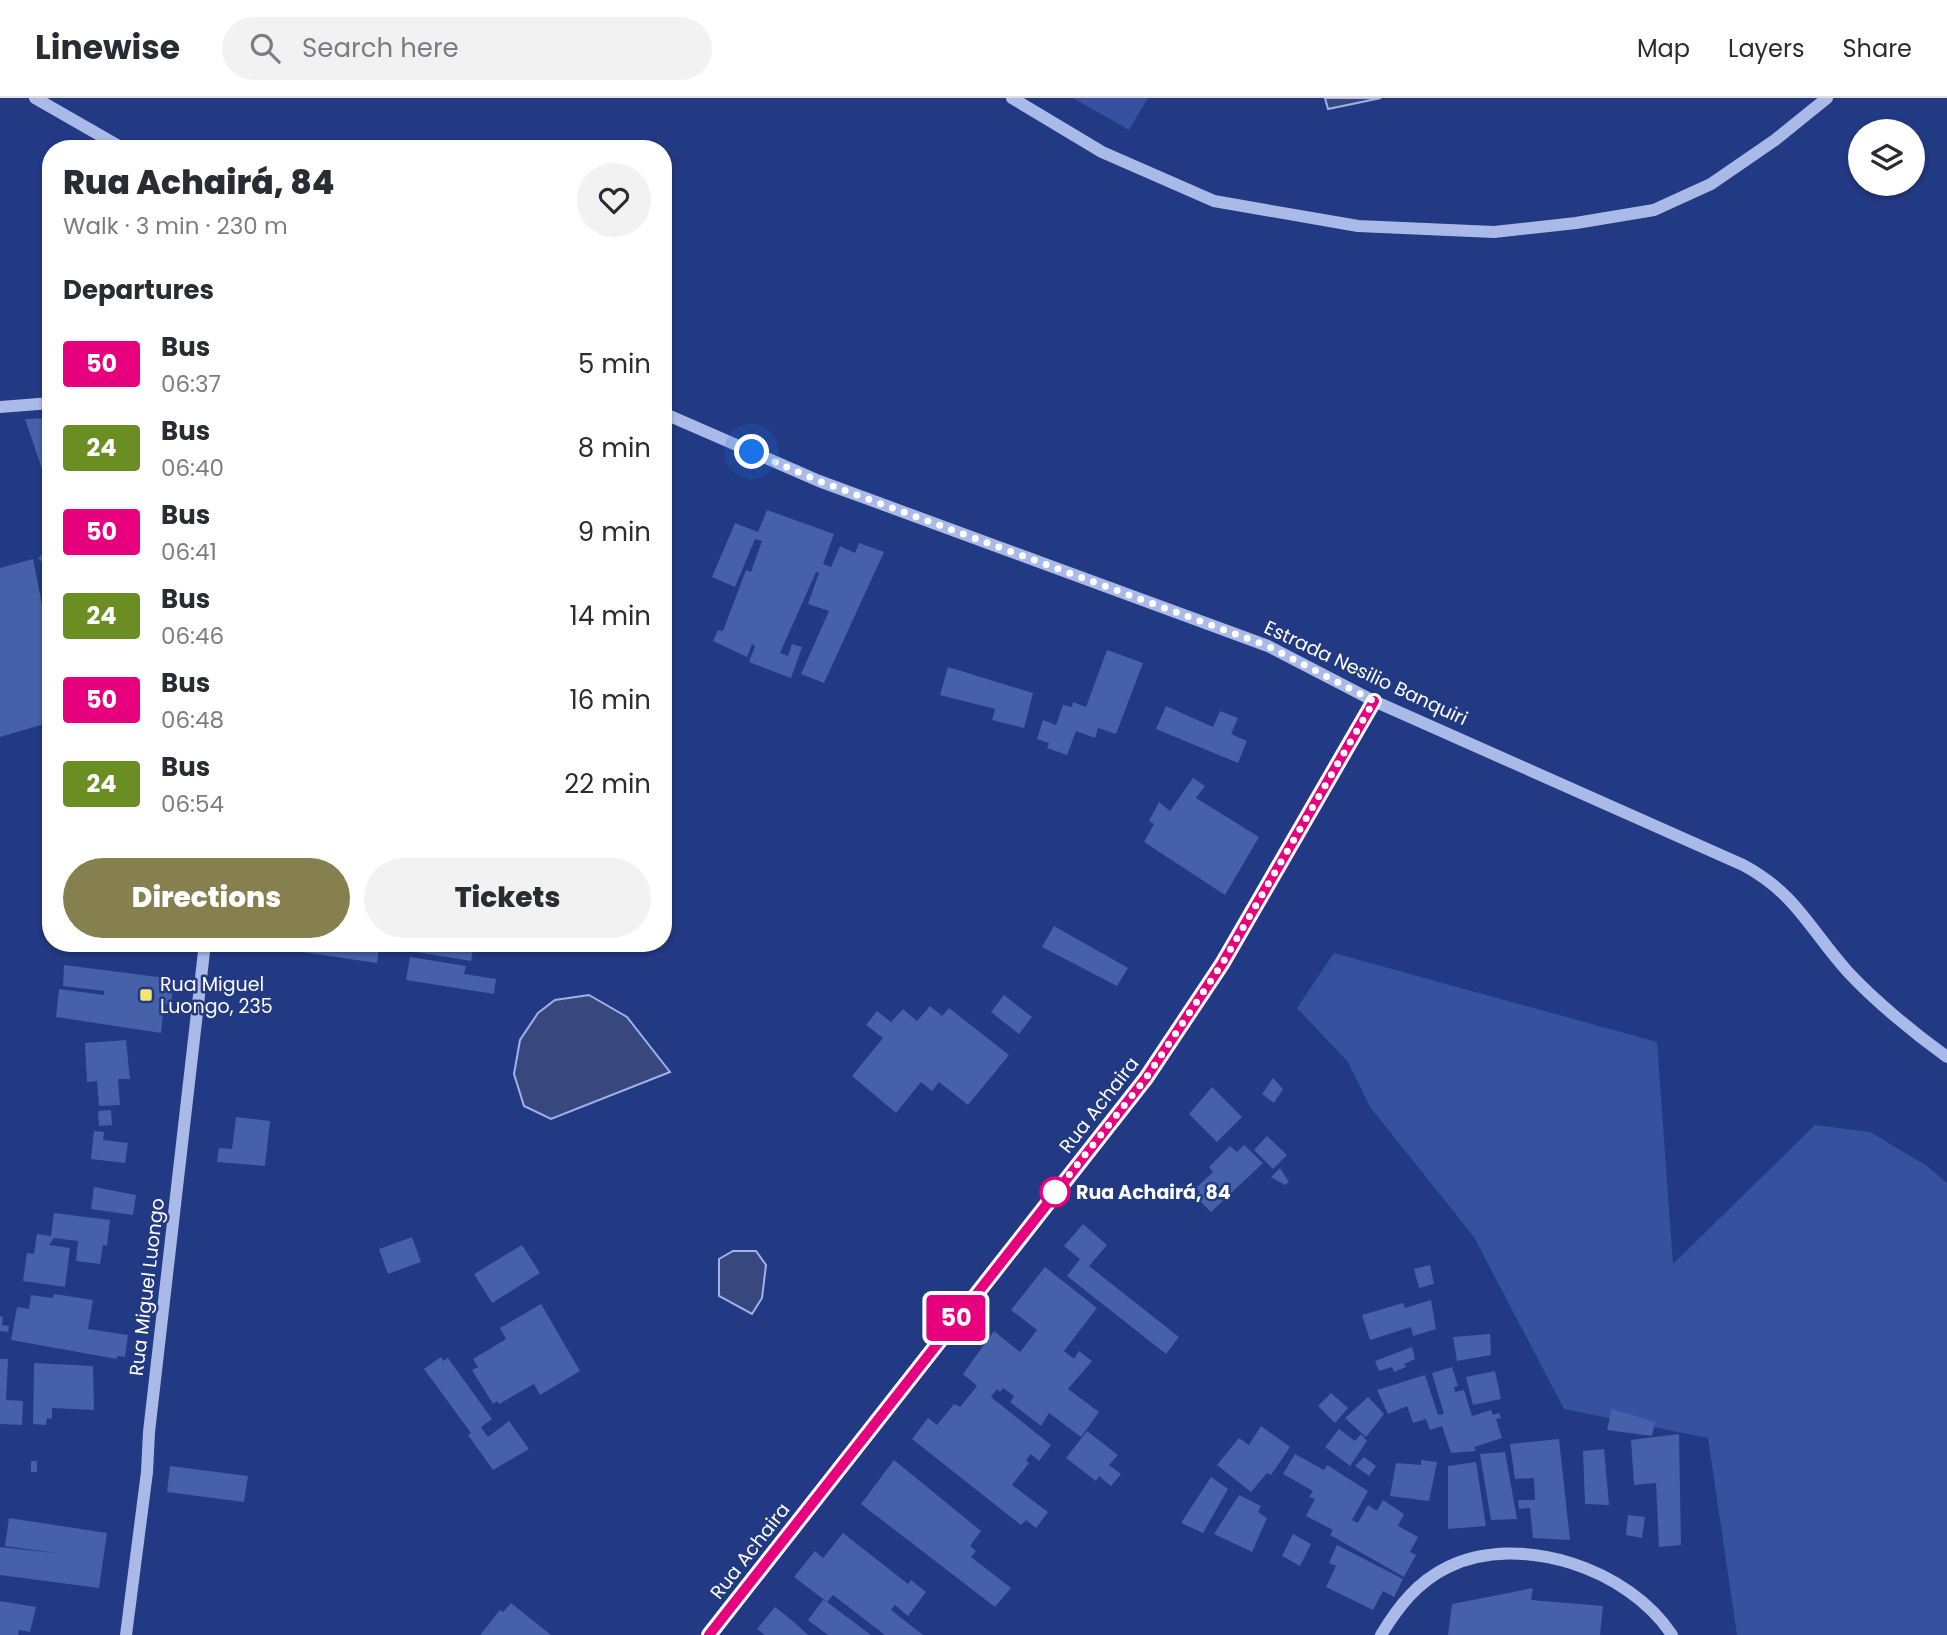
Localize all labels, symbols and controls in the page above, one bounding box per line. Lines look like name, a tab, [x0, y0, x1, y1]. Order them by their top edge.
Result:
search box	[222, 17, 712, 80]
text: Linewise	[35, 24, 180, 71]
icon: search	[246, 29, 284, 67]
text: Search here	[302, 30, 459, 66]
text: Map	[1637, 32, 1690, 65]
text: Layers	[1728, 32, 1804, 65]
text: Share	[1842, 32, 1912, 65]
map controls	[1848, 119, 1925, 196]
button: layers	[1848, 119, 1925, 196]
text: Rua Achairá, 84	[63, 159, 335, 206]
button: heart	[577, 163, 651, 237]
text: Walk · 3 min · 230 m	[63, 210, 288, 242]
text: Departures	[63, 272, 214, 308]
text: Bus	[161, 329, 210, 365]
text: 5 min	[578, 346, 651, 382]
text: 50	[86, 347, 117, 380]
text: 06:37	[161, 368, 221, 400]
text: Bus	[161, 413, 210, 449]
text: 8 min	[578, 430, 651, 466]
text: 24	[87, 431, 116, 464]
your location	[734, 434, 769, 469]
text: 06:40	[161, 452, 224, 484]
text: Bus	[161, 497, 210, 533]
text: 9 min	[578, 514, 651, 550]
text: 50	[86, 515, 117, 548]
text: 06:41	[161, 536, 217, 568]
text: Bus	[161, 581, 210, 617]
text: 14 min	[570, 598, 651, 634]
text: 24	[87, 599, 116, 632]
street label: Estrada Nesilio Banquiri	[1260, 614, 1472, 732]
text: 06:46	[161, 620, 224, 652]
text: Bus	[161, 665, 210, 701]
text: 16 min	[569, 682, 651, 718]
text: 50	[86, 683, 117, 716]
text: 06:48	[161, 704, 224, 736]
text: Bus	[161, 749, 210, 785]
text: 22 min	[564, 766, 651, 802]
text: 24	[87, 767, 116, 800]
text: 06:54	[161, 788, 224, 820]
button: Directions	[63, 858, 350, 938]
button: Tickets	[364, 858, 651, 938]
place label: Rua Miguel Luongo, 235	[160, 971, 273, 1020]
marker: Rua Miguel Luongo, 235	[138, 987, 154, 1003]
street label: Rua Achaira	[1053, 1051, 1145, 1159]
marker: Rua Achairá, 84	[1040, 1177, 1070, 1207]
place label: Rua Achairá, 84	[1076, 1179, 1231, 1206]
street label: Rua Miguel Luongo	[123, 1197, 171, 1377]
line badge: 50	[925, 1295, 988, 1341]
text: 50	[940, 1301, 972, 1334]
street label: Rua Achaira	[704, 1497, 796, 1605]

